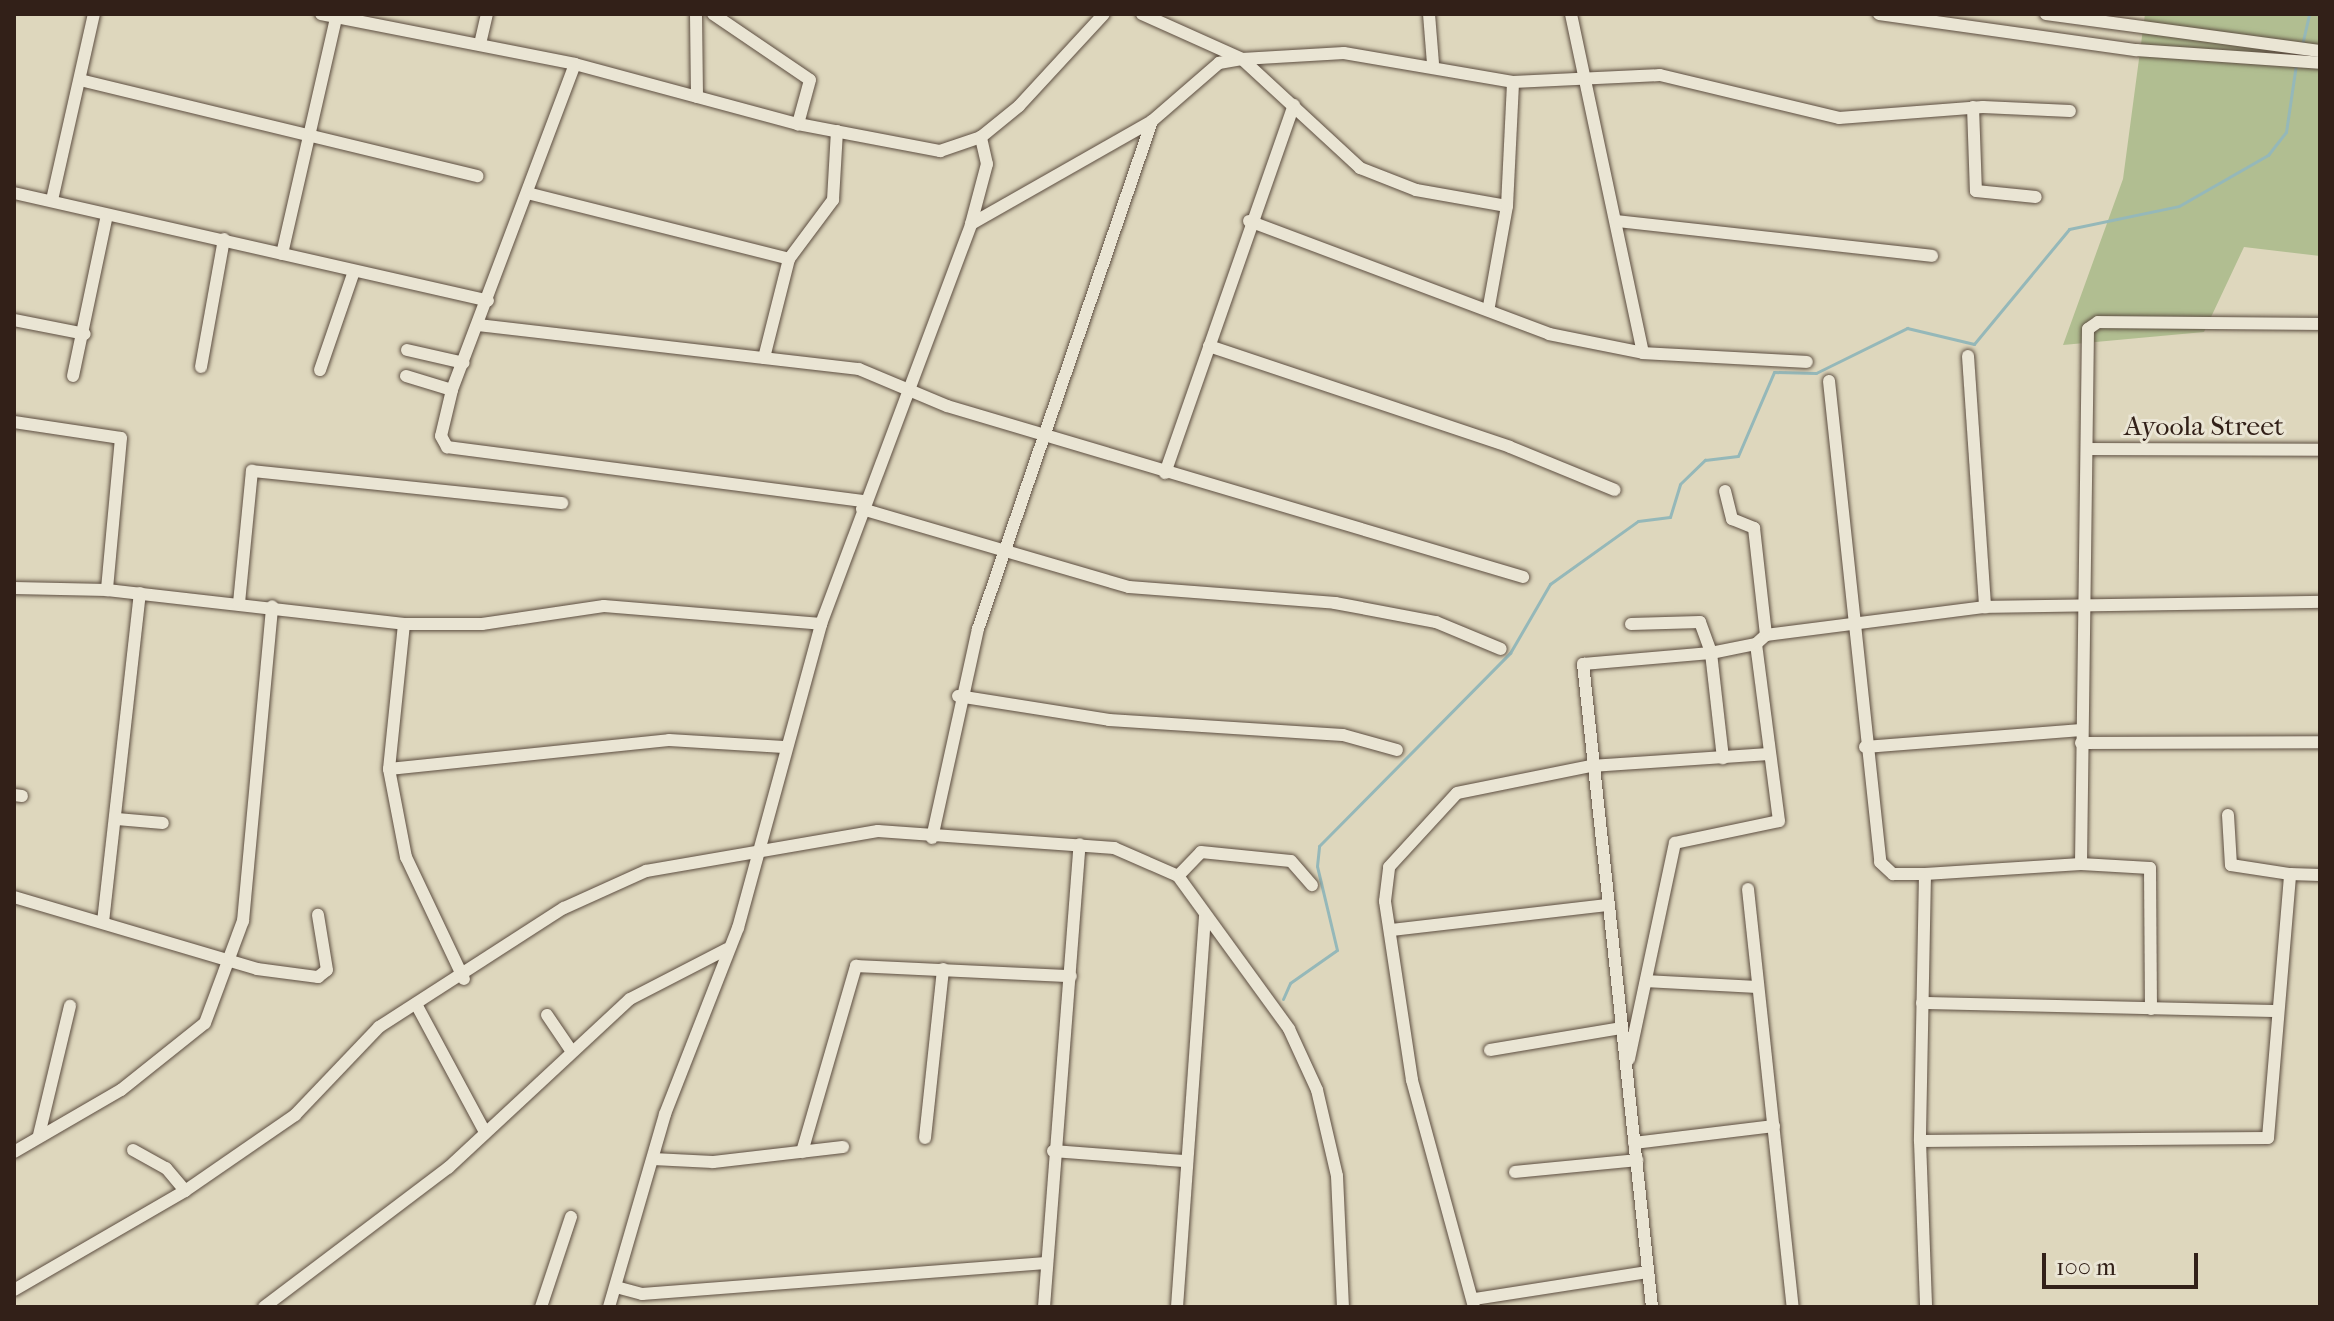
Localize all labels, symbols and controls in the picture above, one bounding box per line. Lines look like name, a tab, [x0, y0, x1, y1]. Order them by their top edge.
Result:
street label: Ayoola Street	[2124, 409, 2284, 443]
scale bar	[2046, 1237, 2202, 1287]
text: 100 m	[2056, 1253, 2116, 1281]

